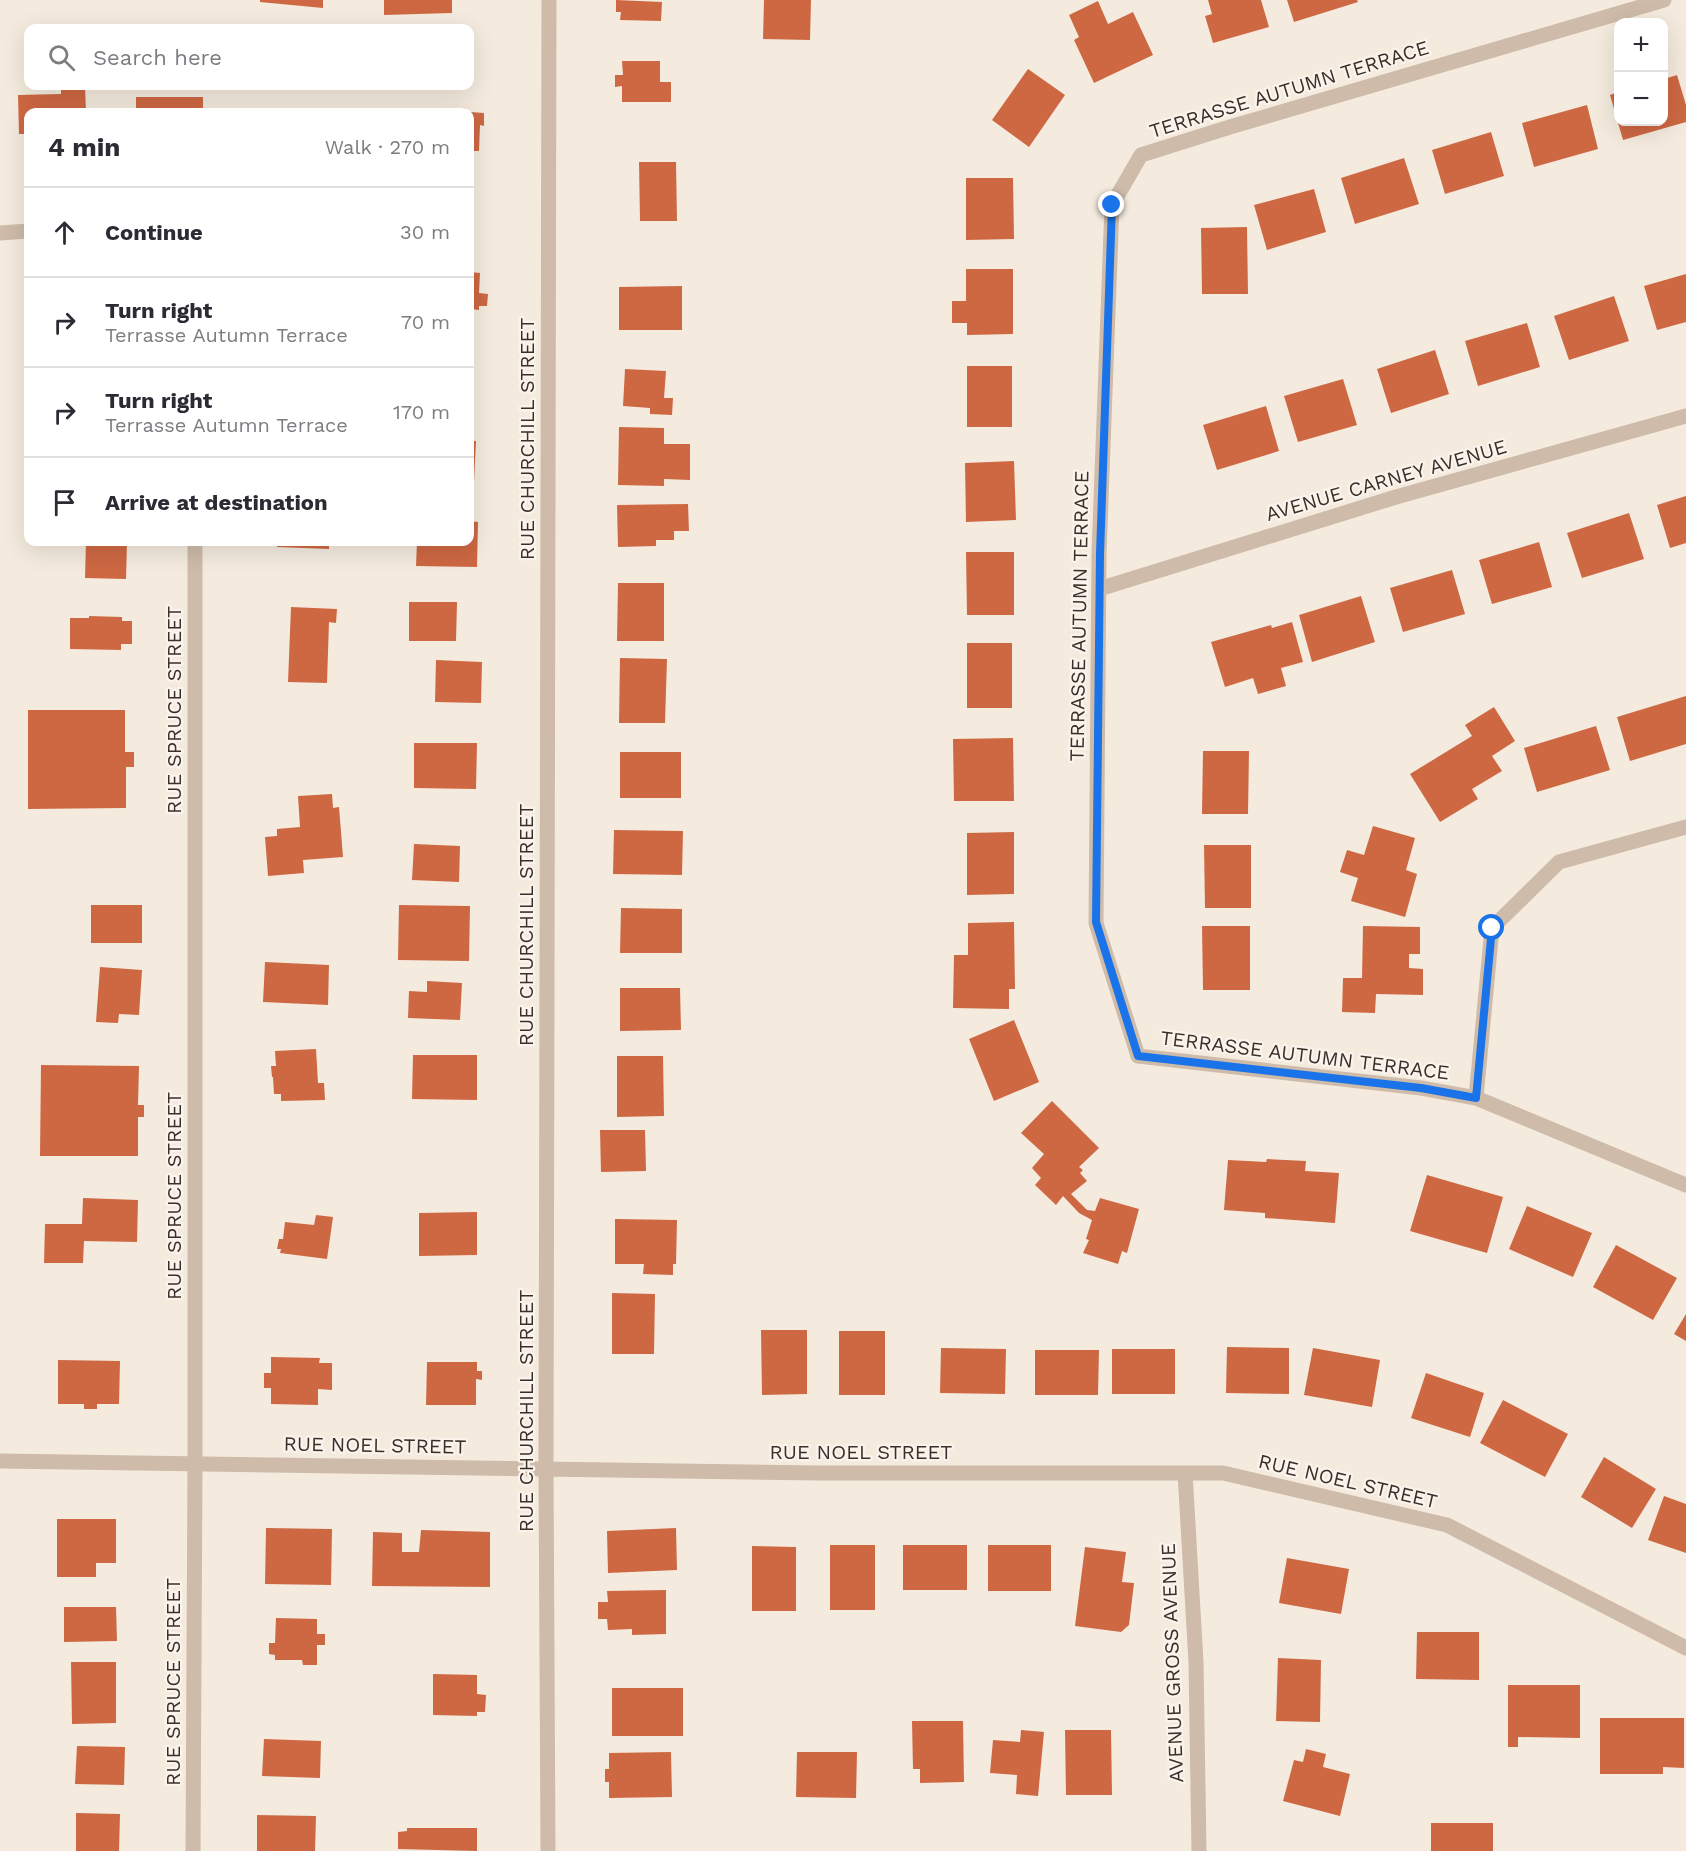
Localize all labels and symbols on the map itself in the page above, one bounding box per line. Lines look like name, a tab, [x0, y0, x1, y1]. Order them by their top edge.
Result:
street label: TERRASSE AUTUMN TERRACE	[1146, 35, 1432, 143]
route end	[1098, 191, 1124, 217]
street label: RUE CHURCHILL STREET	[515, 318, 539, 560]
street label: AVENUE CARNEY AVENUE	[1263, 434, 1509, 526]
street label: TERRASSE AUTUMN TERRACE	[1064, 470, 1094, 762]
street label: RUE SPRUCE STREET	[162, 606, 186, 814]
street label: RUE CHURCHILL STREET	[514, 804, 538, 1046]
route start	[1478, 914, 1504, 940]
street label: TERRASSE AUTUMN TERRACE	[1159, 1025, 1451, 1085]
street label: RUE SPRUCE STREET	[162, 1092, 186, 1300]
street label: RUE CHURCHILL STREET	[514, 1290, 538, 1532]
street label: RUE NOEL STREET	[283, 1431, 467, 1459]
street label: RUE NOEL STREET	[770, 1440, 952, 1464]
street label: RUE NOEL STREET	[1256, 1449, 1440, 1513]
street label: AVENUE GROSS AVENUE	[1156, 1543, 1188, 1783]
street label: RUE SPRUCE STREET	[161, 1578, 185, 1786]

